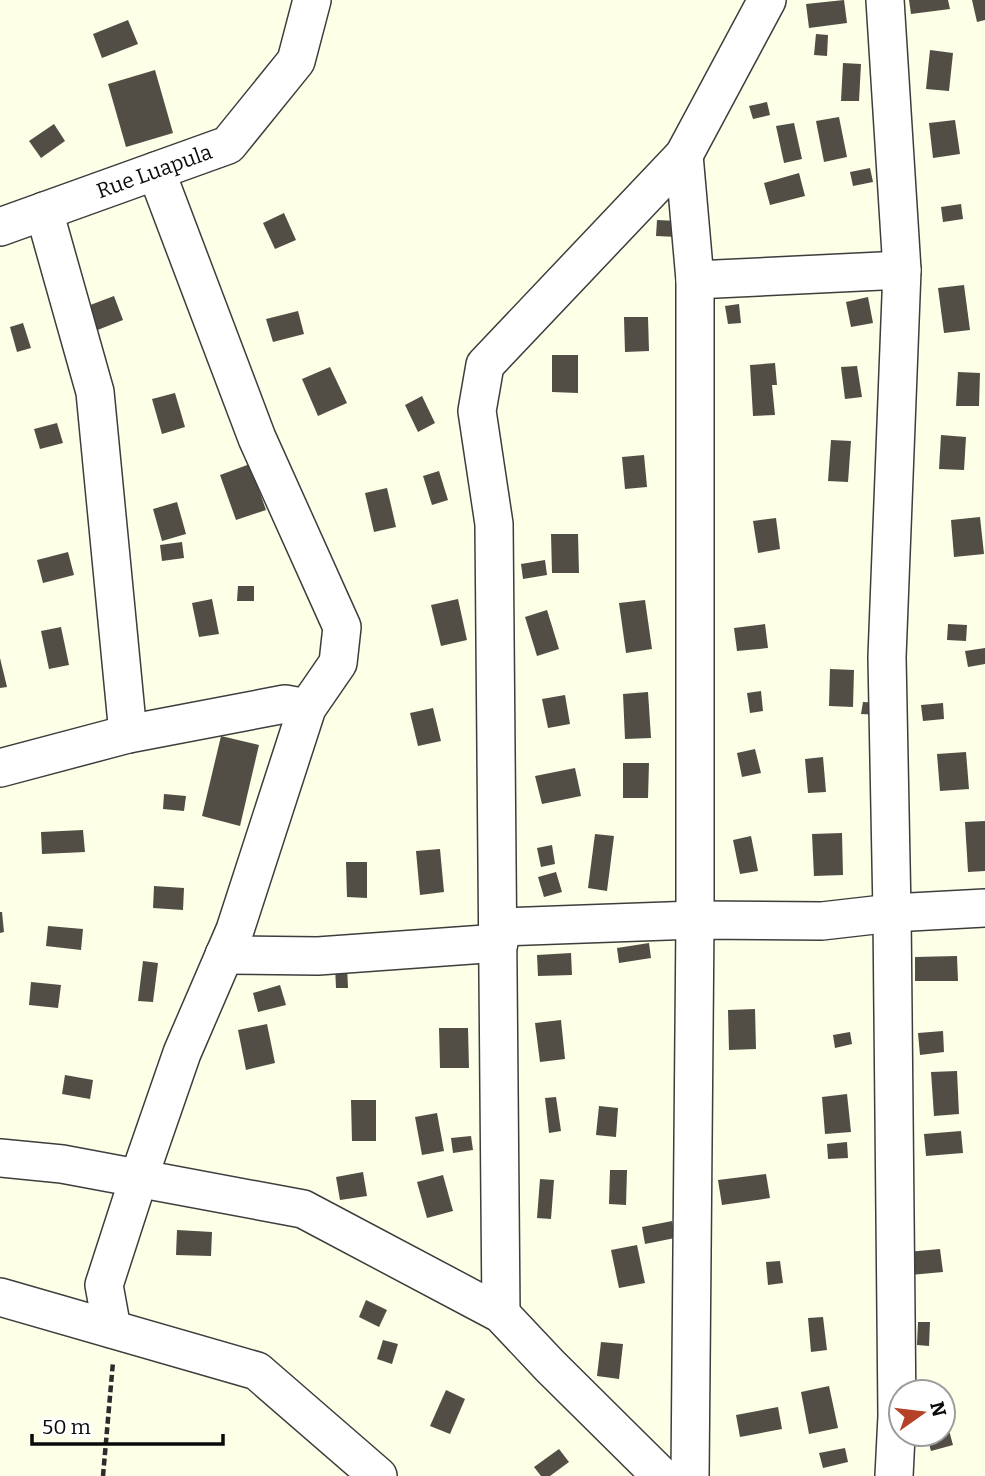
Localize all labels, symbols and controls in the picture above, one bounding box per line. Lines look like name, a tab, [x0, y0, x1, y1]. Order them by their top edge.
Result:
street label: Rue Luapula	[93, 139, 216, 204]
north arrow	[887, 1378, 957, 1448]
text: N	[925, 1399, 951, 1419]
scale bar	[32, 1402, 222, 1446]
text: 50 m	[42, 1414, 91, 1440]

